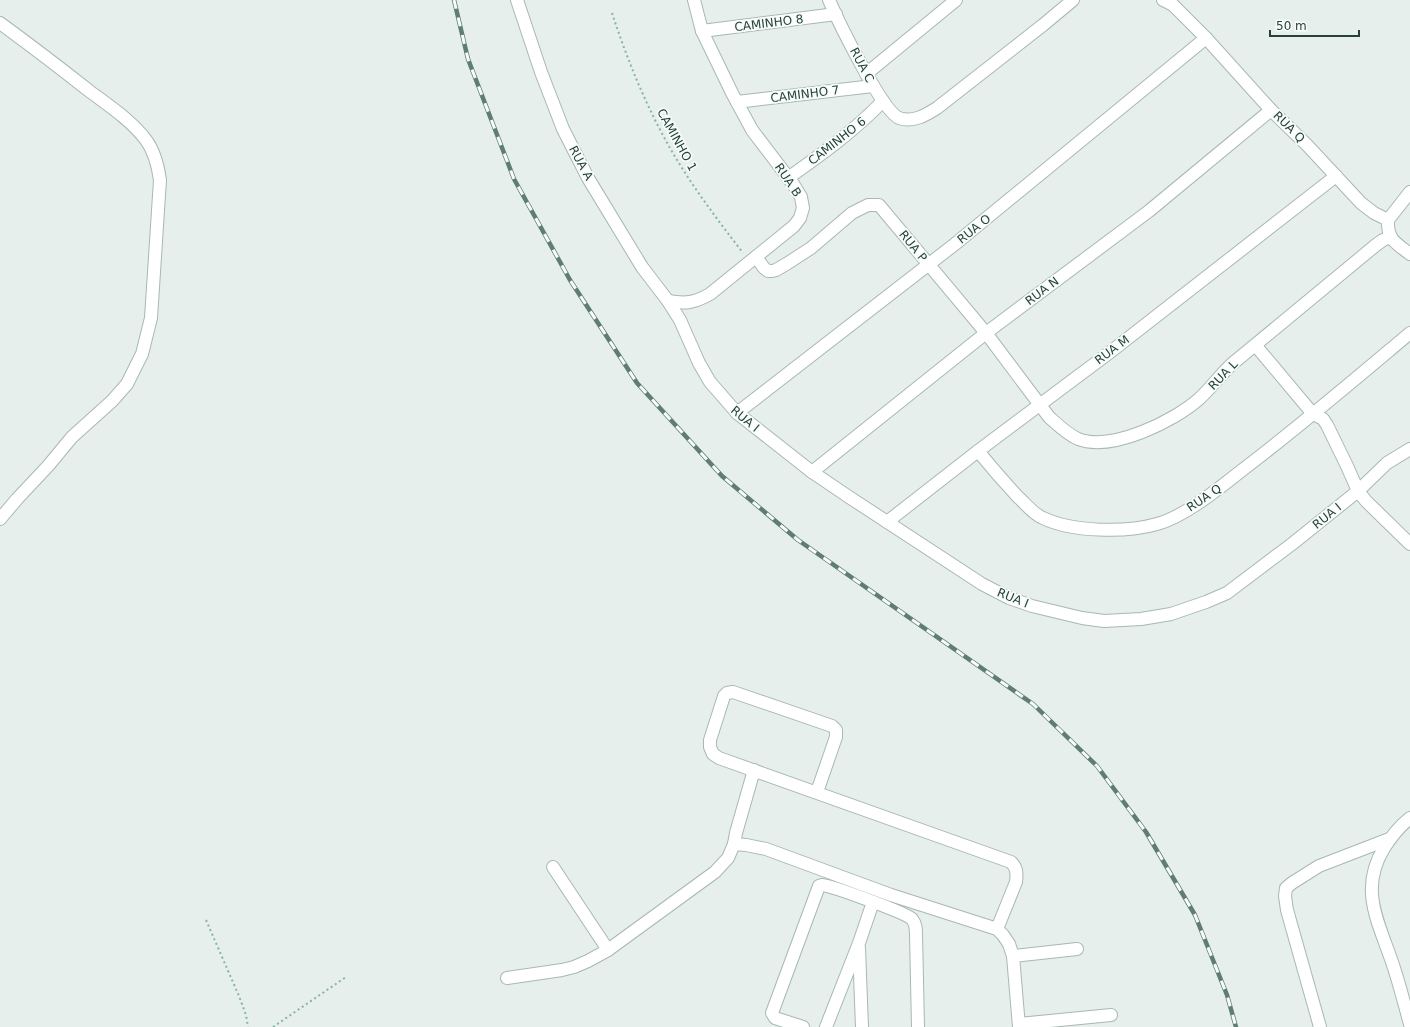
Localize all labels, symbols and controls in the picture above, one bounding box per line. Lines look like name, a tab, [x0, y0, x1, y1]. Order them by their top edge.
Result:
street label: CAMINHO 8	[734, 12, 804, 34]
scale bar	[1270, 12, 1359, 38]
text: 50 m	[1276, 19, 1307, 33]
street label: RUA C	[847, 45, 877, 85]
street label: CAMINHO 7	[770, 83, 840, 105]
street label: CAMINHO 1	[654, 106, 700, 174]
street label: RUA Q	[1270, 108, 1308, 146]
street label: CAMINHO 6	[805, 114, 869, 168]
street label: RUA A	[566, 143, 596, 183]
street label: RUA B	[772, 161, 804, 199]
street label: RUA O	[955, 211, 993, 247]
street label: RUA P	[896, 227, 930, 265]
street label: RUA N	[1023, 274, 1061, 308]
street label: RUA M	[1092, 333, 1132, 367]
street label: RUA L	[1206, 357, 1241, 393]
street label: RUA I	[728, 403, 762, 435]
street label: RUA Q	[1184, 481, 1224, 515]
street label: RUA I	[1310, 500, 1344, 532]
street label: RUA I	[995, 585, 1031, 611]

